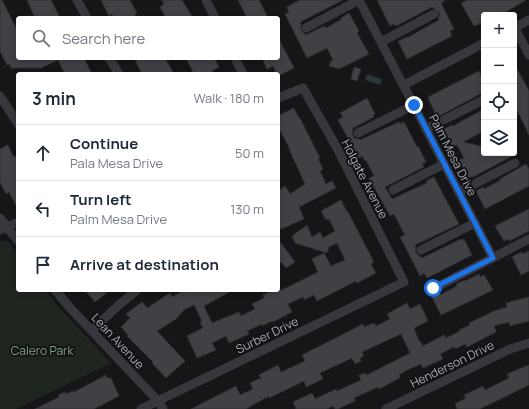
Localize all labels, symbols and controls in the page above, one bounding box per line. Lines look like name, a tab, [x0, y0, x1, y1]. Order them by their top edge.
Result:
map controls	[481, 12, 517, 156]
button: +	[481, 12, 517, 48]
search box	[16, 16, 280, 60]
icon: search	[30, 27, 52, 49]
text: Search here	[62, 28, 145, 49]
button: −	[481, 48, 517, 84]
button: locate	[481, 84, 517, 120]
text: 3 min	[32, 87, 76, 110]
text: Walk · 180 m	[193, 89, 264, 107]
route end	[405, 96, 423, 114]
street label: Palm Mesa Drive	[425, 111, 481, 199]
button: layers	[481, 120, 517, 156]
text: Continue	[70, 133, 138, 154]
street label: Holgate Avenue	[338, 136, 392, 222]
icon: ahead	[32, 142, 54, 164]
text: 50 m	[235, 144, 264, 162]
text: Pala Mesa Drive	[70, 154, 163, 172]
text: Turn left	[70, 189, 132, 210]
icon: left	[32, 198, 54, 220]
text: 130 m	[230, 200, 264, 218]
text: Palm Mesa Drive	[70, 210, 167, 228]
icon: arrive	[32, 254, 54, 276]
text: Arrive at destination	[70, 254, 219, 275]
route start	[424, 279, 442, 297]
street label: Lean Avenue	[88, 309, 148, 373]
street label: Surber Drive	[233, 313, 301, 357]
street label: Henderson Drive	[407, 336, 497, 392]
park label: Calero Park	[11, 342, 74, 359]

